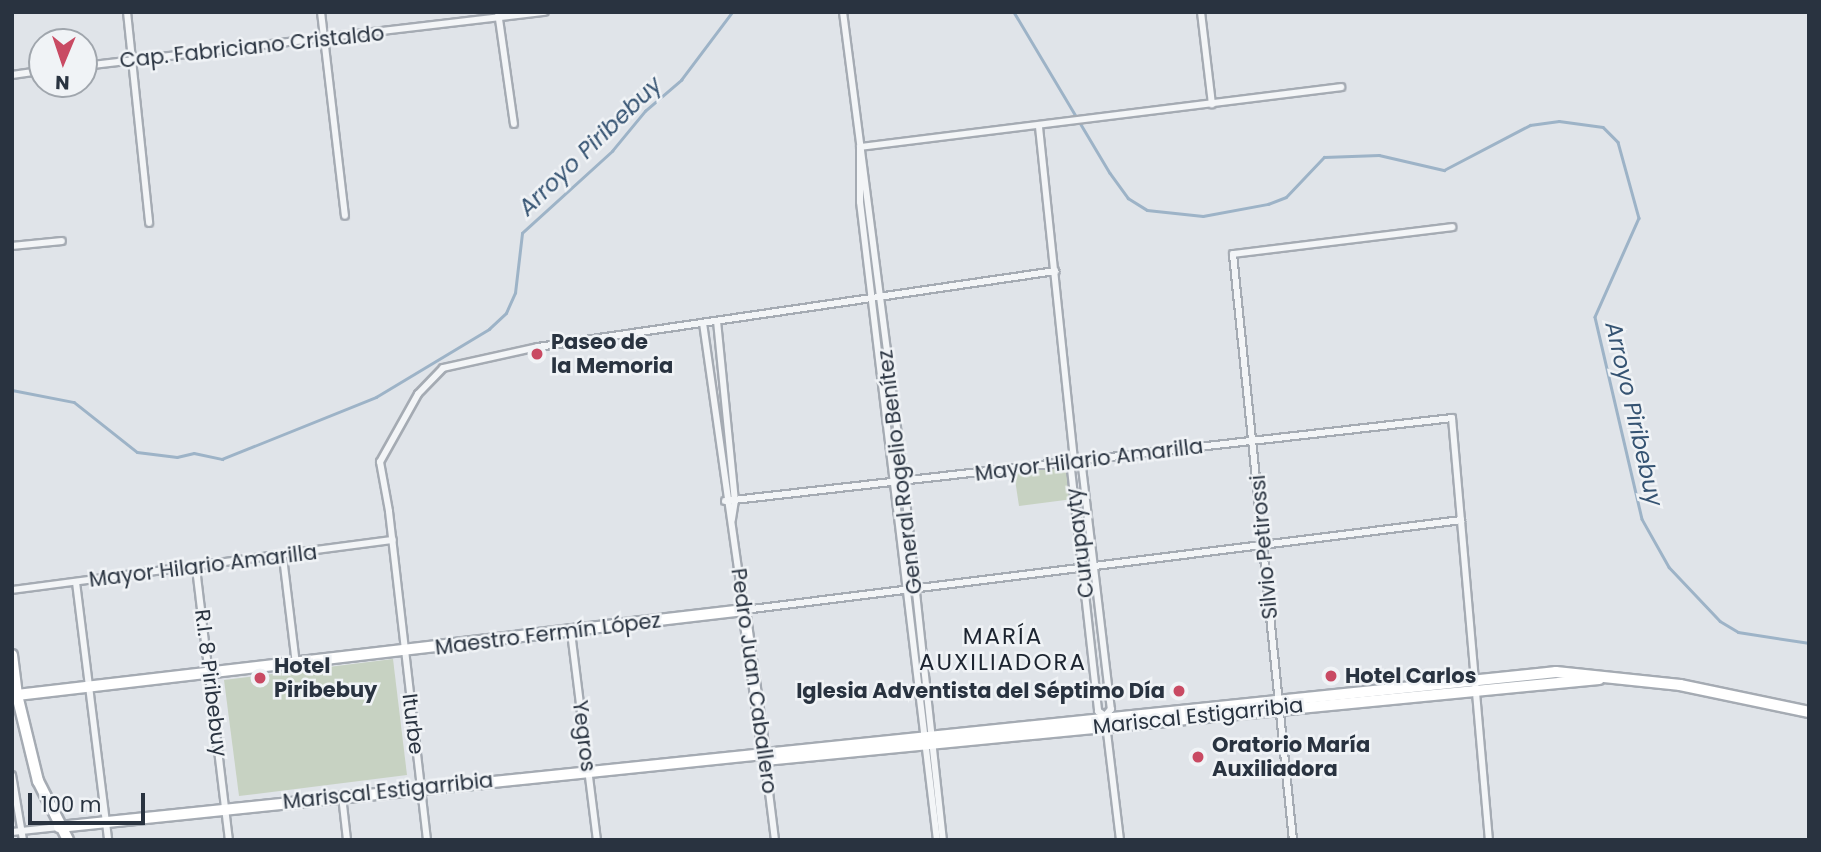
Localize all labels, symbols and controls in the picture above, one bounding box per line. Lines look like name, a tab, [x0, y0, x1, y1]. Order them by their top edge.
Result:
street label: Cap. Fabriciano Cristaldo	[118, 21, 386, 73]
north arrow	[28, 28, 98, 98]
text: N	[55, 69, 70, 96]
water label: Arroyo Piribebuy	[513, 71, 667, 221]
water label: Arroyo Piribebuy	[1599, 319, 1669, 509]
place label: Paseo de la Memoria	[551, 329, 673, 379]
marker: Paseo de la Memoria	[529, 346, 545, 362]
street label: General Rogelio Benítez	[872, 348, 928, 596]
street label: Mayor Hilario Amarilla	[974, 434, 1204, 486]
street label: Silvio Petirossi	[1245, 474, 1283, 620]
street label: Curupayty	[1061, 487, 1099, 599]
street label: Mayor Hilario Amarilla	[88, 540, 318, 592]
street label: Pedro Juan Caballero	[726, 567, 782, 795]
street label: R.I. 8 Piribebuy	[189, 608, 233, 758]
street label: Maestro Fermín López	[434, 608, 662, 660]
district label: MARÍA AUXILIADORA	[920, 622, 1086, 676]
place label: Hotel Piribebuy	[274, 653, 377, 703]
place label: Hotel Carlos	[1345, 663, 1476, 689]
marker: Hotel Carlos	[1323, 668, 1339, 684]
marker: Hotel Piribebuy	[252, 670, 268, 686]
place label: Iglesia Adventista del Séptimo Día	[796, 678, 1165, 704]
marker: Iglesia Adventista del Séptimo Día	[1171, 683, 1187, 699]
street label: Iturbe	[397, 692, 429, 756]
street label: Mariscal Estigarribia	[1092, 692, 1304, 740]
street label: Yegros	[567, 699, 601, 773]
place label: Oratorio María Auxiliadora	[1212, 732, 1370, 782]
marker: Oratorio María Auxiliadora	[1190, 749, 1206, 765]
street label: Mariscal Estigarribia	[282, 767, 494, 815]
scale bar	[32, 778, 149, 822]
text: 100 m	[41, 790, 101, 819]

